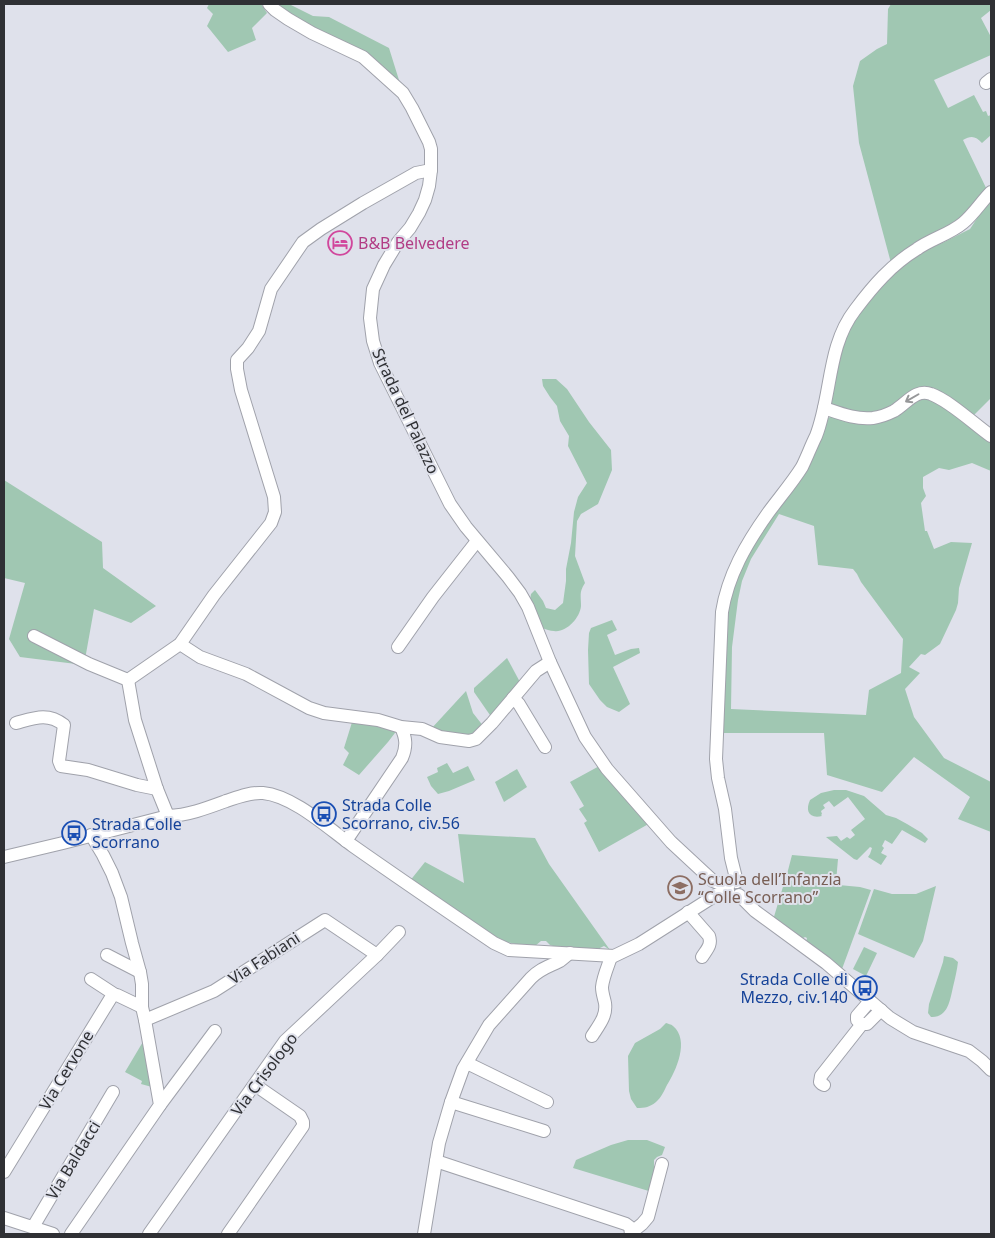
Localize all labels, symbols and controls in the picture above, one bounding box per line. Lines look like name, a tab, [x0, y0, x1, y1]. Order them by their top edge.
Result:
hotel icon: B&B Belvedere	[327, 230, 353, 256]
place label: B&B Belvedere	[358, 232, 470, 254]
street label: Strada del Palazzo	[367, 345, 445, 477]
one-way arrow	[906, 393, 920, 403]
place label: Strada Colle Scorrano, civ.56	[342, 794, 460, 834]
bus stop icon: Strada Colle Scorrano, civ.56	[311, 801, 337, 827]
place label: Strada Colle Scorrano	[92, 813, 182, 853]
bus stop icon: Strada Colle Scorrano	[61, 820, 87, 846]
place label: Scuola dell’Infanzia “Colle Scorrano”	[698, 868, 842, 908]
school or university icon: Scuola dell’Infanzia “Colle Scorrano”	[667, 875, 693, 901]
street label: Via Fabiani	[224, 927, 304, 989]
place label: Strada Colle di Mezzo, civ.140	[740, 968, 848, 1008]
bus stop icon: Strada Colle di Mezzo, civ.140	[852, 975, 878, 1001]
street label: Via Cervone	[34, 1026, 98, 1114]
street label: Via Crisologo	[226, 1028, 302, 1120]
street label: Via Baldacci	[41, 1116, 105, 1204]

